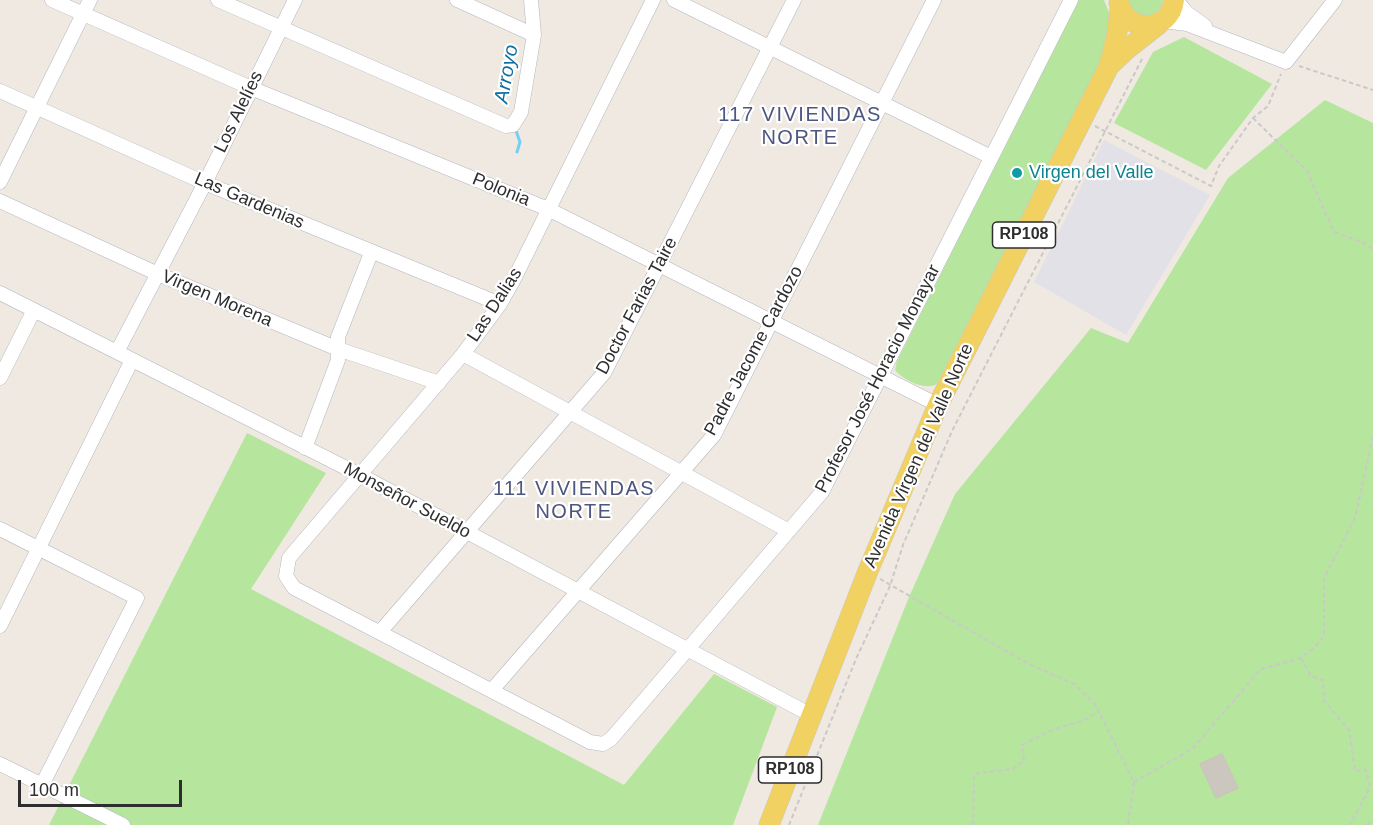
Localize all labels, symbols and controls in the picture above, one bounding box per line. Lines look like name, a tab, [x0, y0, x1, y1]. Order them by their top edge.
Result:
water label: Arroyo	[490, 43, 524, 105]
street label: Los Alelíes	[210, 68, 268, 156]
district label: 117 VIVIENDAS NORTE	[718, 103, 882, 150]
place label: Virgen del Valle	[1029, 162, 1153, 184]
marker: Virgen del Valle	[1010, 166, 1024, 180]
street label: Las Gardenias	[191, 168, 307, 234]
street label: Polonia	[469, 169, 533, 211]
road number: RP108	[992, 222, 1056, 248]
street label: Doctor Farias Taire	[592, 234, 682, 378]
street label: Profesor José Horacio Monayar	[811, 261, 945, 497]
street label: Padre Jacome Cardozo	[700, 262, 808, 440]
street label: Las Dalias	[463, 264, 527, 346]
street label: Virgen Morena	[159, 266, 275, 332]
street label: Avenida Virgen del Valle Norte	[860, 341, 978, 571]
street label: Monseñor Sueldo	[340, 458, 474, 544]
district label: 111 VIVIENDAS NORTE	[493, 477, 655, 524]
road number: RP108	[758, 757, 822, 783]
scale bar	[21, 768, 184, 806]
text: 100 m	[29, 780, 79, 800]

